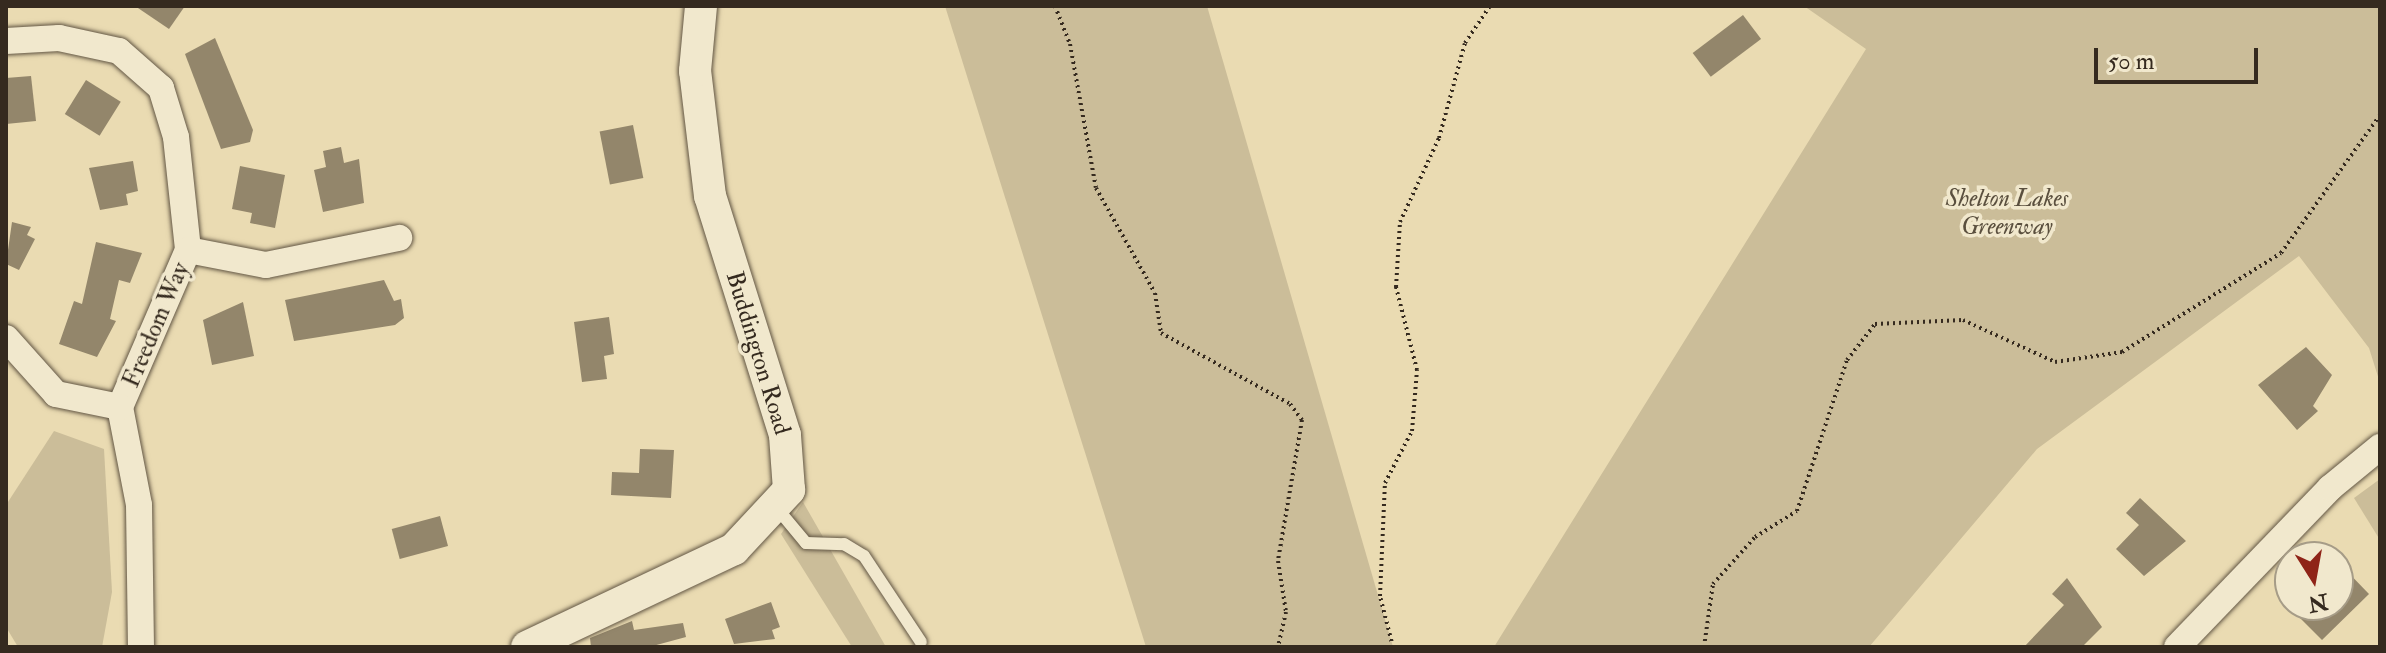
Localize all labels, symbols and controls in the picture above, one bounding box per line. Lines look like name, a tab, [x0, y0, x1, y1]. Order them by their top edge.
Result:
scale bar	[2098, 32, 2262, 82]
text: 50 m	[2108, 46, 2154, 77]
park label: Shelton Lakes Greenway	[1946, 185, 2068, 241]
street label: Freedom Way	[117, 258, 195, 392]
street label: Buddington Road	[719, 268, 797, 438]
north arrow	[2274, 541, 2354, 621]
text: N	[2306, 587, 2331, 618]

